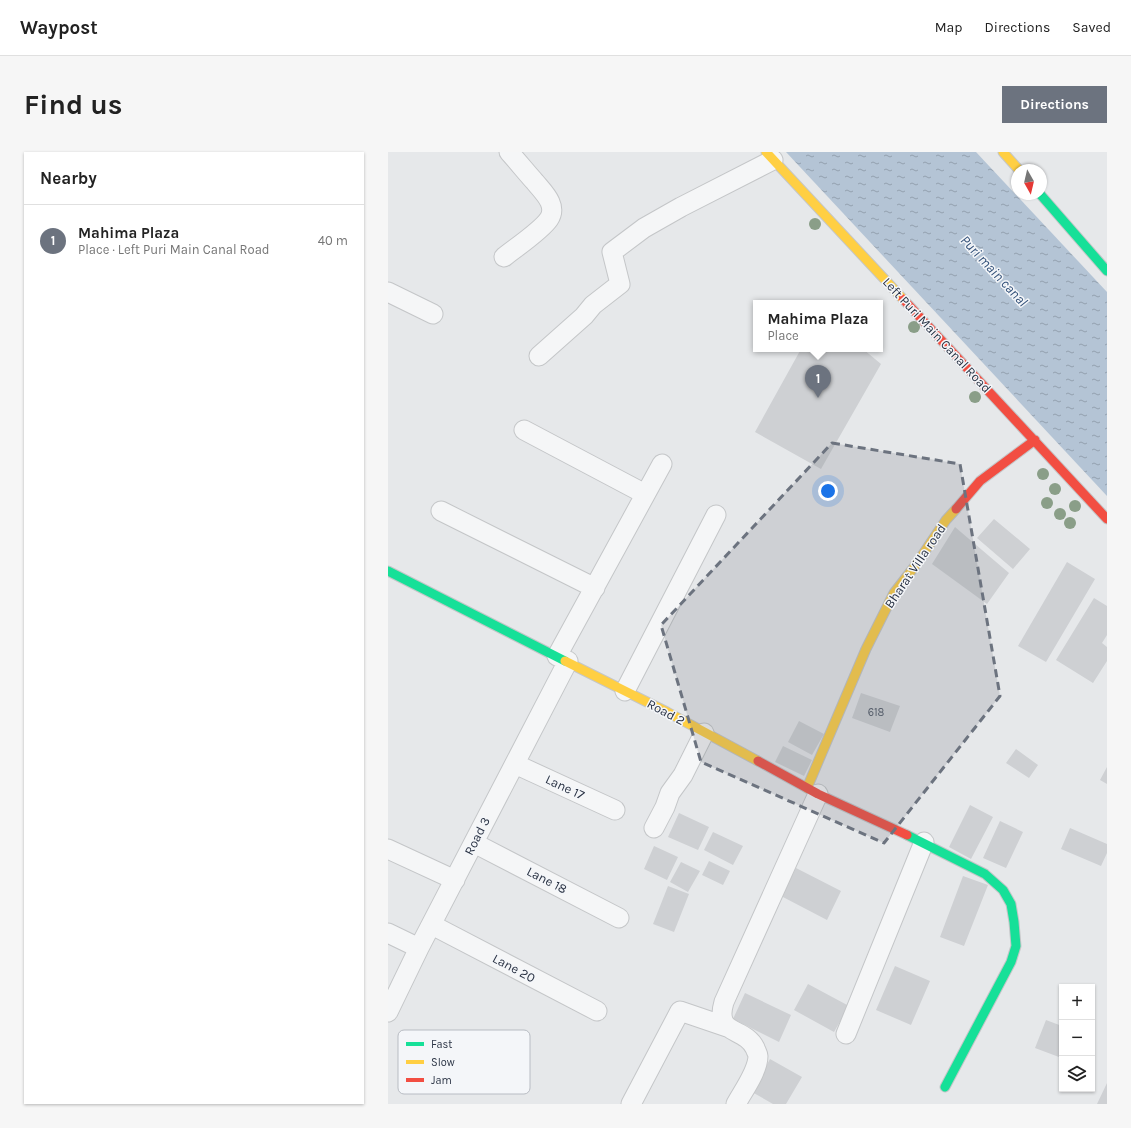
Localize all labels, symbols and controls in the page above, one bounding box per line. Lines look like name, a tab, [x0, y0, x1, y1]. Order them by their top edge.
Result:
text: Waypost	[20, 17, 98, 39]
text: Map	[935, 19, 963, 36]
text: Directions	[985, 19, 1050, 36]
text: Saved	[1072, 19, 1111, 36]
button: Directions	[1002, 86, 1107, 123]
text: Find us	[24, 88, 123, 121]
north arrow	[1011, 164, 1047, 200]
text: Nearby	[40, 168, 97, 188]
text: Mahima Plaza	[78, 224, 179, 242]
water label: Puri main canal	[957, 232, 1032, 310]
text: 1	[51, 233, 55, 248]
text: 40 m	[318, 233, 348, 248]
text: Place · Left Puri Main Canal Road	[78, 242, 270, 257]
street label: Left Puri Main Canal Road	[880, 274, 994, 396]
popup	[753, 300, 883, 352]
text: Mahima Plaza	[767, 310, 869, 328]
text: Place	[767, 328, 799, 343]
pin: 1	[805, 365, 831, 398]
your location	[818, 481, 838, 501]
street label: Bharat Villa road	[881, 521, 949, 611]
street label: Road 2	[645, 696, 687, 728]
house number: 618	[868, 706, 885, 719]
street label: Lane 17	[543, 771, 587, 803]
street label: Road 3	[461, 814, 493, 858]
street label: Lane 18	[524, 864, 570, 896]
street label: Lane 20	[490, 951, 538, 986]
map controls	[1059, 984, 1095, 1092]
button: +	[1059, 984, 1095, 1020]
button: −	[1059, 1020, 1095, 1056]
legend	[398, 1030, 530, 1094]
text: Fast	[431, 1038, 452, 1051]
text: Slow	[431, 1056, 455, 1069]
button: layers	[1059, 1056, 1095, 1092]
text: Jam	[431, 1074, 452, 1087]

